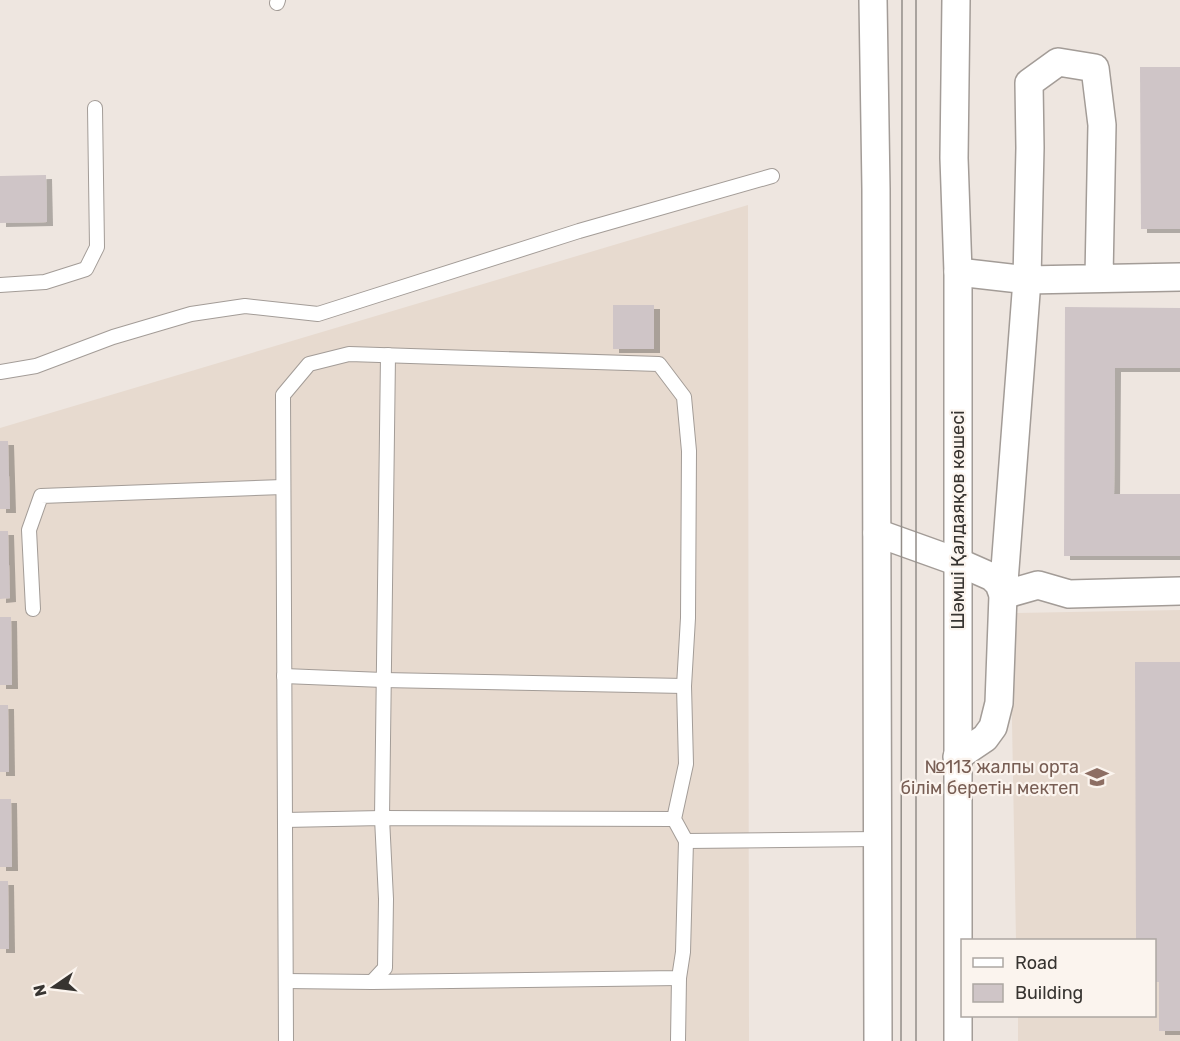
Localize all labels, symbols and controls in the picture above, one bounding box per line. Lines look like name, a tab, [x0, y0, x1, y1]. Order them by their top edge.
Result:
street label: Шәмші Қалдаяқов көшесі	[947, 411, 969, 629]
place label: №113 жалпы орта білім беретін мектеп	[900, 756, 1079, 799]
school or university icon: №113 жалпы орта білім беретін мектеп	[1084, 764, 1110, 790]
legend	[961, 939, 1156, 1017]
text: Road	[1015, 952, 1058, 974]
north arrow	[24, 957, 84, 1017]
text: Building	[1015, 982, 1083, 1004]
text: N	[29, 983, 51, 998]

